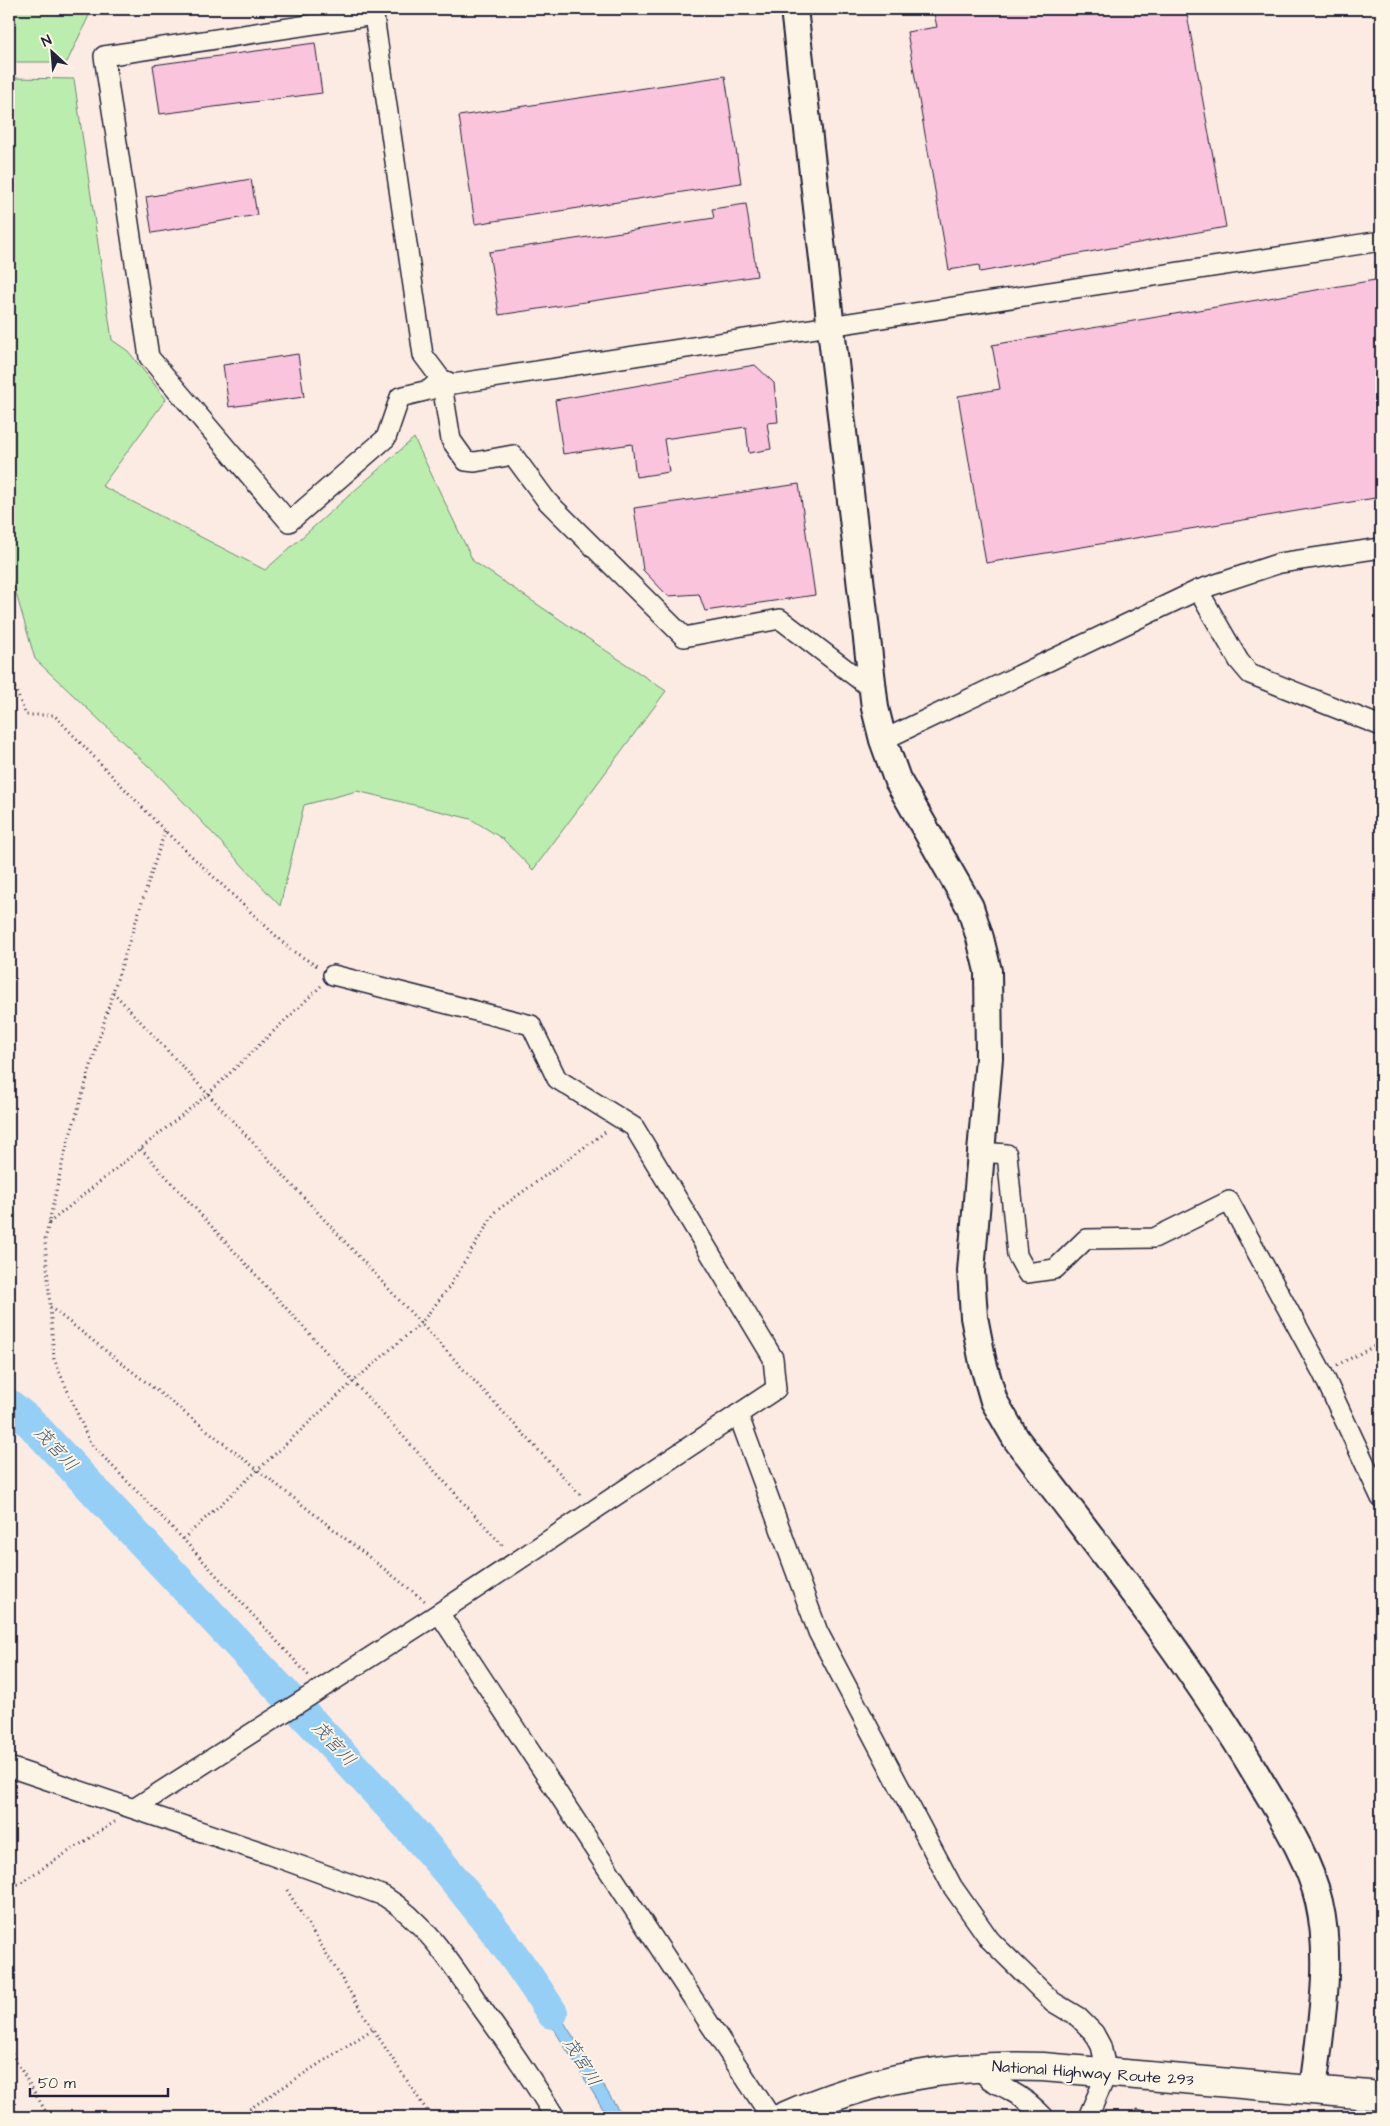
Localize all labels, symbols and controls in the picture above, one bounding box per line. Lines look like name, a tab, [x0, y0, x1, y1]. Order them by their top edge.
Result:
north arrow	[28, 28, 78, 78]
text: N	[38, 30, 55, 52]
water label: 茂宮川	[28, 1421, 84, 1477]
water label: 茂宮川	[306, 1716, 362, 1772]
water label: 茂宮川	[557, 2032, 607, 2092]
street label: National Highway Route 293	[991, 2055, 1195, 2092]
scale bar	[30, 2066, 168, 2098]
text: 50 m	[38, 2073, 76, 2094]

